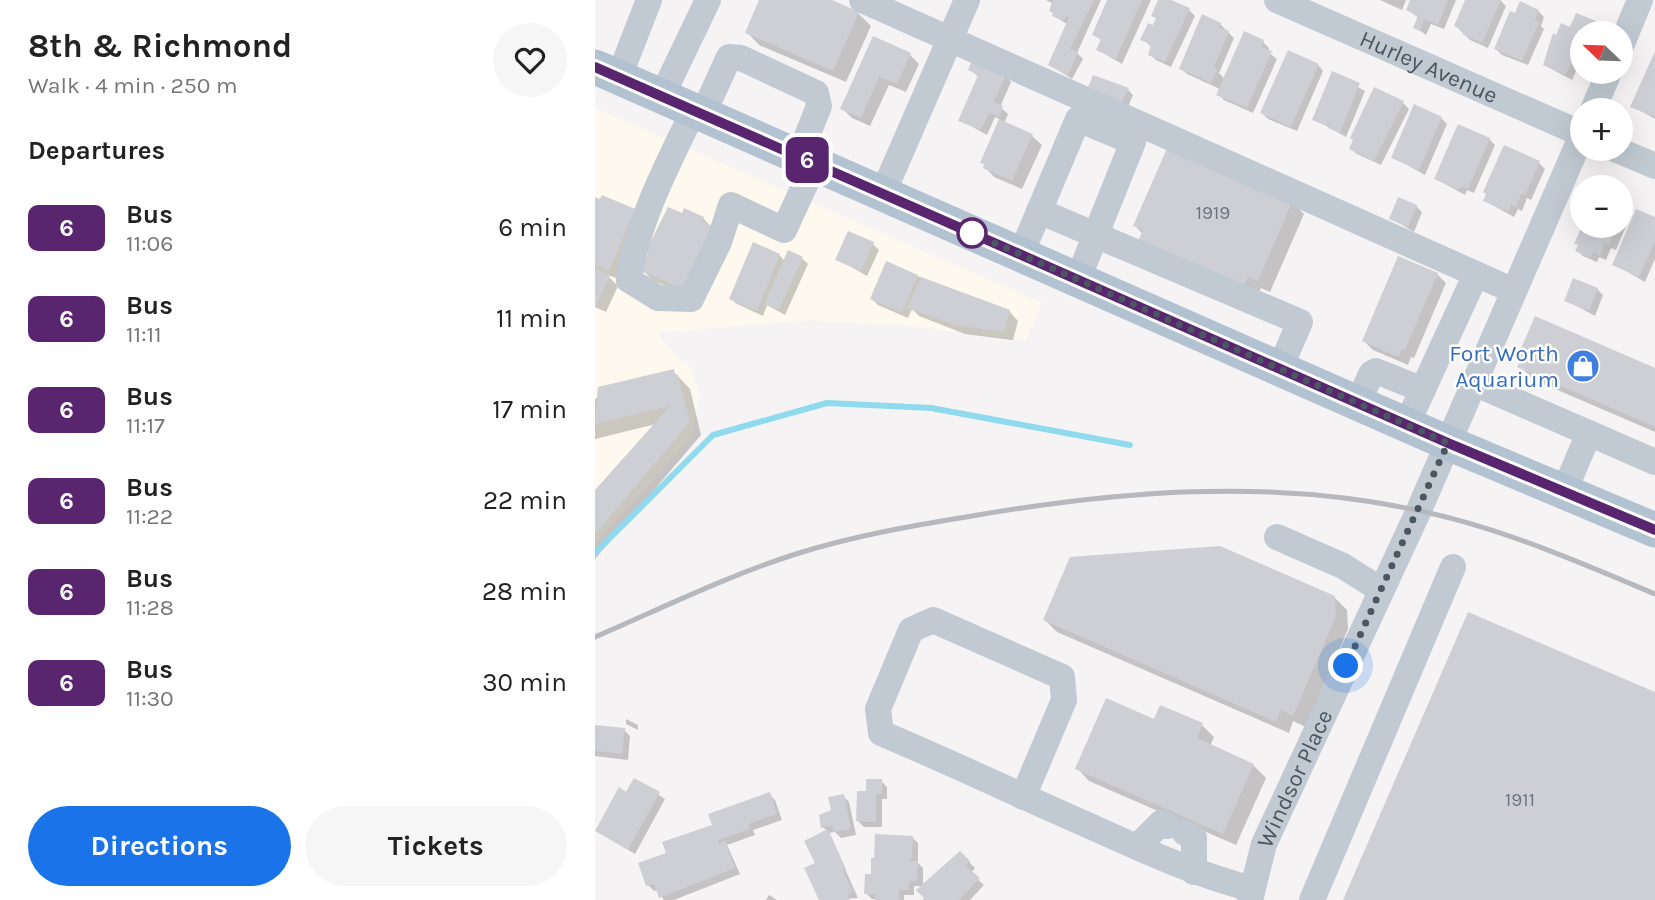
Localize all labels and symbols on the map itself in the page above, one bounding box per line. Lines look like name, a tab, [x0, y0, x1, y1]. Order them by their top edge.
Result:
north arrow	[1570, 21, 1633, 84]
street label: Hurley Avenue	[1356, 25, 1502, 109]
line badge: 6	[784, 137, 830, 183]
house number: 1919	[1196, 202, 1230, 224]
unlabelled marker	[957, 218, 987, 248]
place label: Fort Worth Aquarium	[1449, 340, 1559, 393]
shop icon: Fort Worth Aquarium	[1564, 347, 1602, 385]
your location	[1328, 648, 1363, 683]
street label: Windsor Place	[1251, 705, 1338, 852]
house number: 1911	[1505, 789, 1535, 811]

